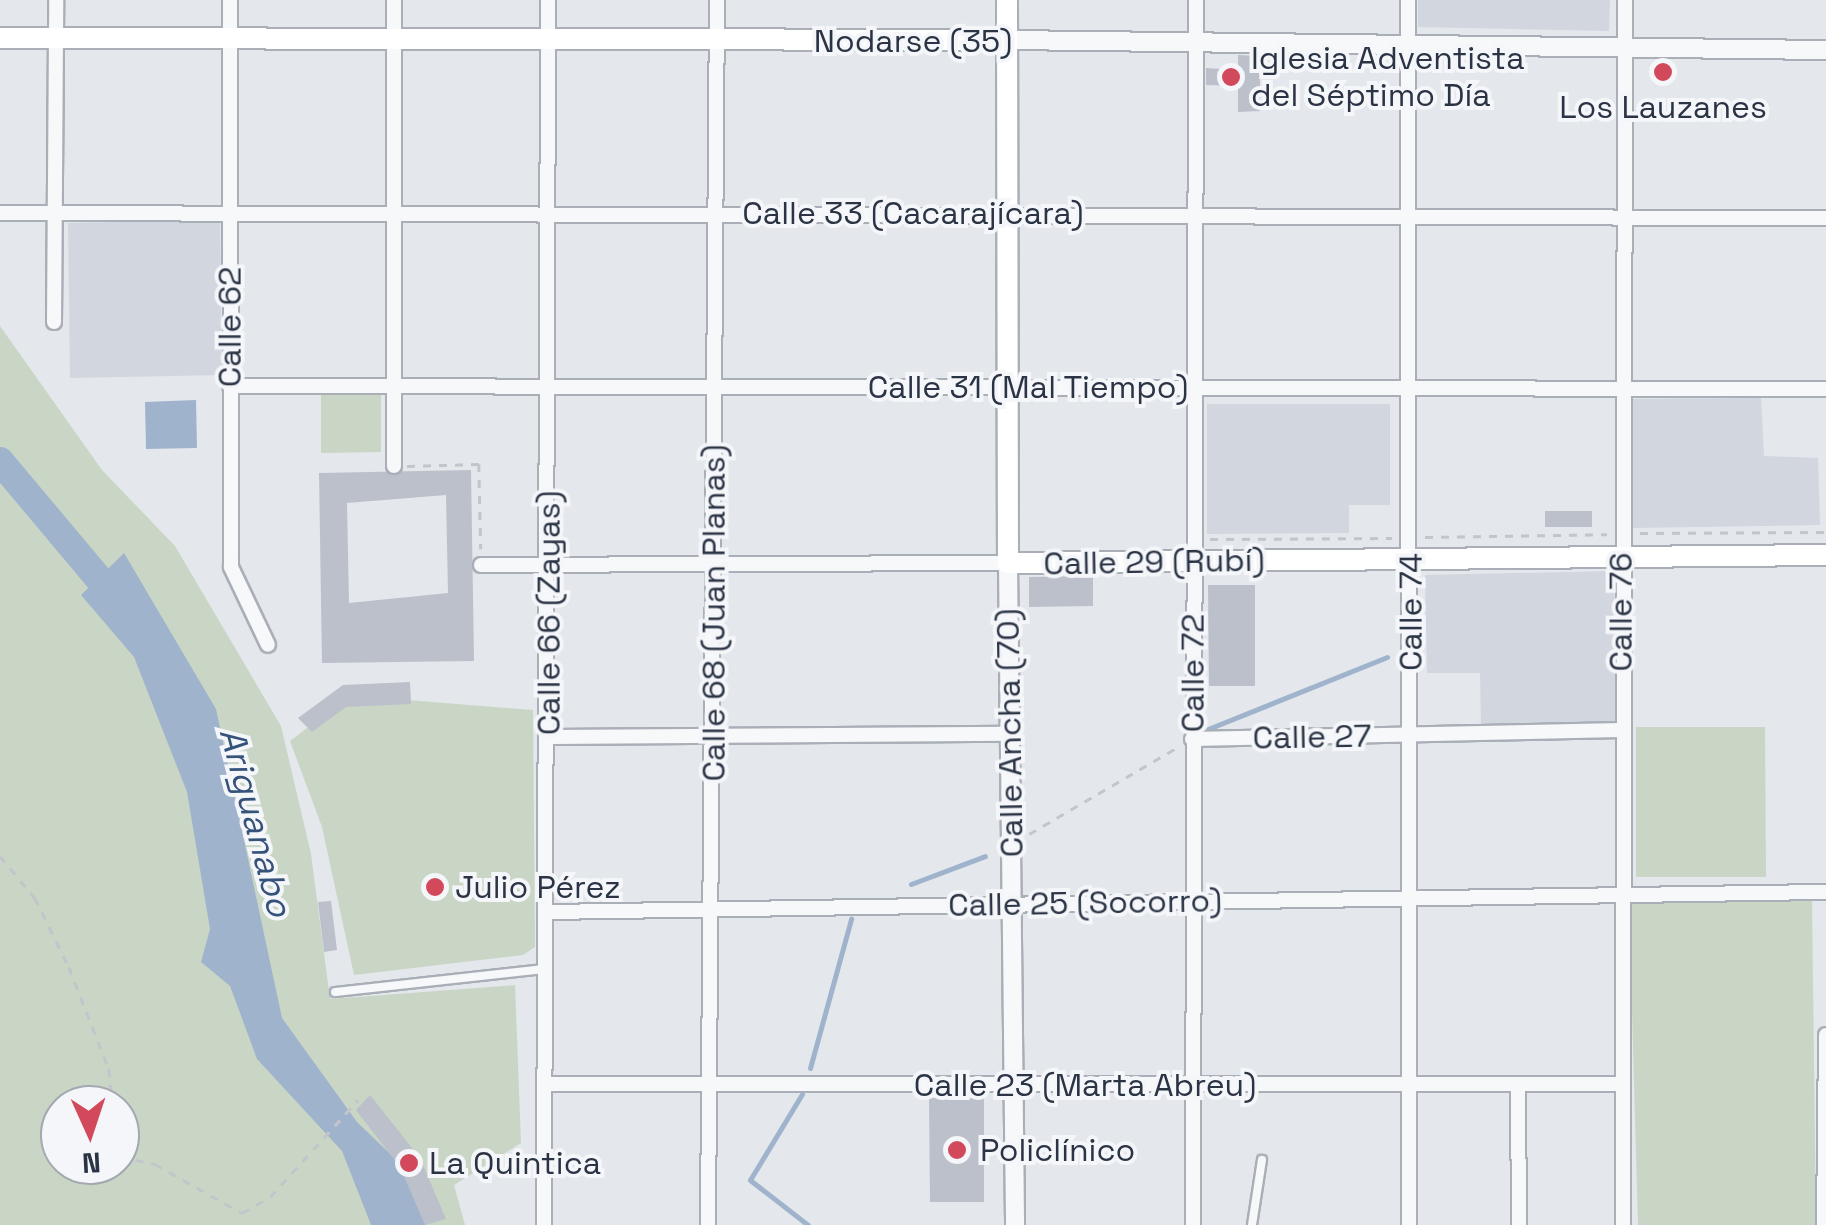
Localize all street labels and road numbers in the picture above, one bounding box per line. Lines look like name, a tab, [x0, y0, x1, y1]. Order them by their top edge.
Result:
street label: Nodarse (35)	[814, 22, 1012, 60]
street label: Calle 33 (Cacarajícara)	[742, 194, 1084, 232]
street label: Calle 62	[211, 267, 249, 387]
street label: Calle 31 (Mal Tiempo)	[867, 368, 1189, 406]
street label: Calle 68 (Juan Planas)	[695, 444, 733, 782]
street label: Calle 66 (Zayas)	[530, 491, 568, 735]
street label: Calle 29 (Rubí)	[1043, 541, 1265, 583]
street label: Calle 76	[1602, 552, 1640, 672]
street label: Calle 74	[1392, 553, 1430, 671]
street label: Calle Ancha (70)	[989, 608, 1031, 858]
street label: Calle 72	[1174, 614, 1212, 732]
street label: Calle 27	[1252, 717, 1372, 757]
street label: Calle 25 (Socorro)	[948, 881, 1222, 925]
street label: Calle 23 (Marta Abreu)	[914, 1066, 1256, 1104]

